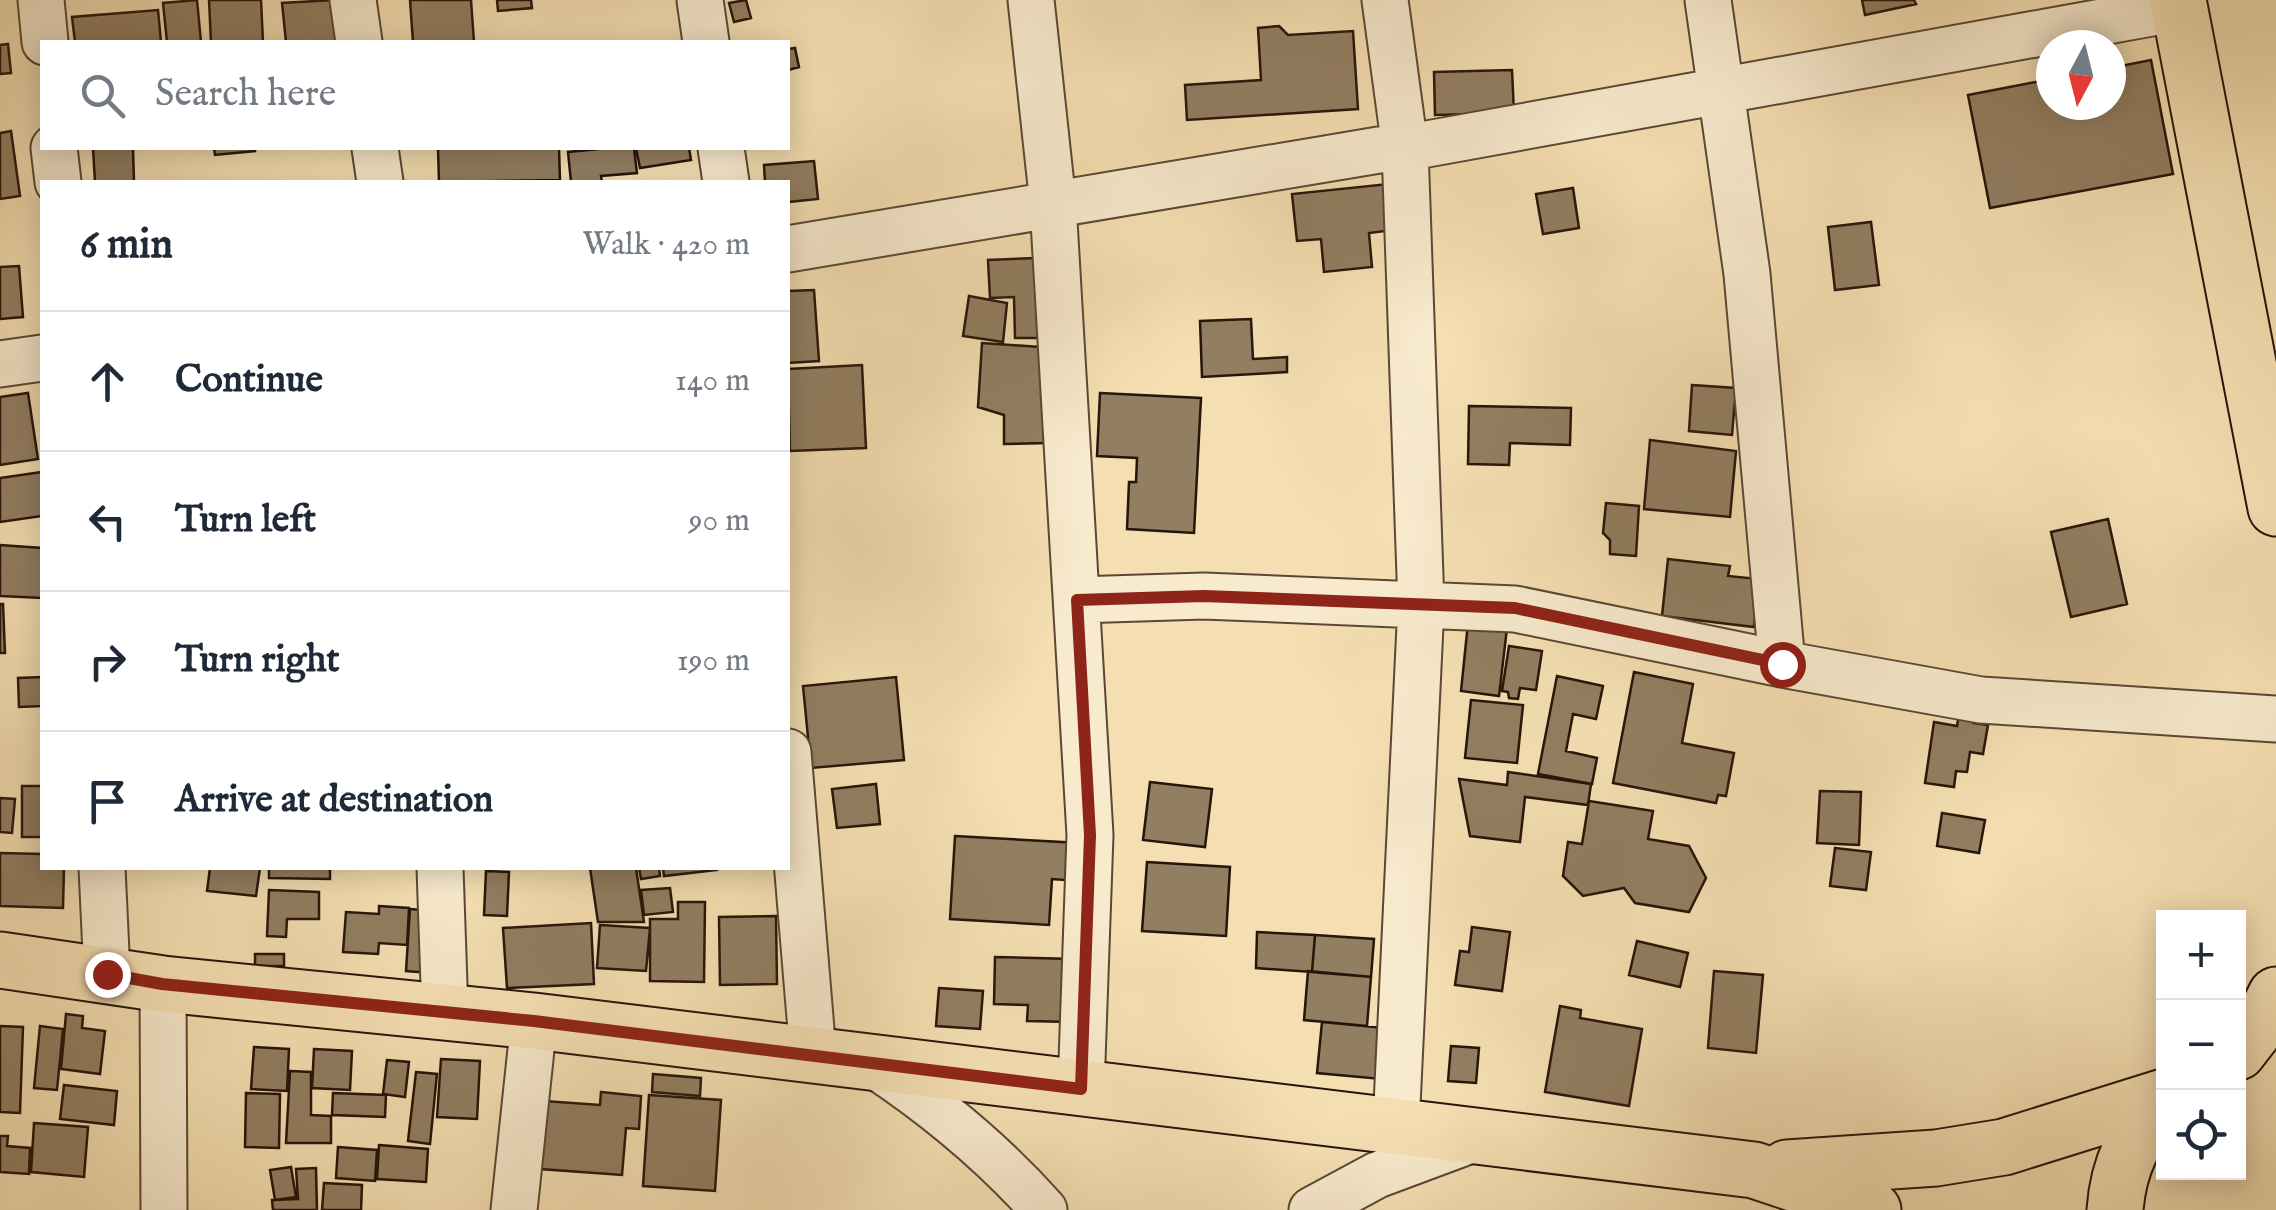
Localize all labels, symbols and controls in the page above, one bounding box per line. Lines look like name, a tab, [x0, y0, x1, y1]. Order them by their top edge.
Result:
north arrow	[2036, 30, 2126, 120]
search box	[40, 40, 790, 150]
icon: search	[75, 68, 130, 123]
text: Search here	[155, 71, 336, 119]
text: 6 min	[80, 219, 173, 272]
text: Walk · 420 m	[583, 225, 750, 266]
icon: ahead	[80, 354, 135, 409]
text: Continue	[175, 357, 323, 405]
text: 140 m	[675, 361, 750, 402]
icon: left	[80, 494, 135, 549]
text: Turn left	[175, 497, 316, 545]
text: 90 m	[689, 501, 750, 542]
icon: right	[80, 634, 135, 689]
text: Turn right	[175, 637, 339, 685]
text: 190 m	[677, 641, 750, 682]
route start	[1760, 642, 1806, 688]
icon: arrive	[80, 774, 135, 829]
text: Arrive at destination	[175, 777, 493, 825]
map controls	[2156, 910, 2246, 1180]
button: +	[2156, 910, 2246, 1000]
route end	[85, 952, 131, 998]
button: −	[2156, 1000, 2246, 1090]
button: locate	[2156, 1090, 2246, 1180]

